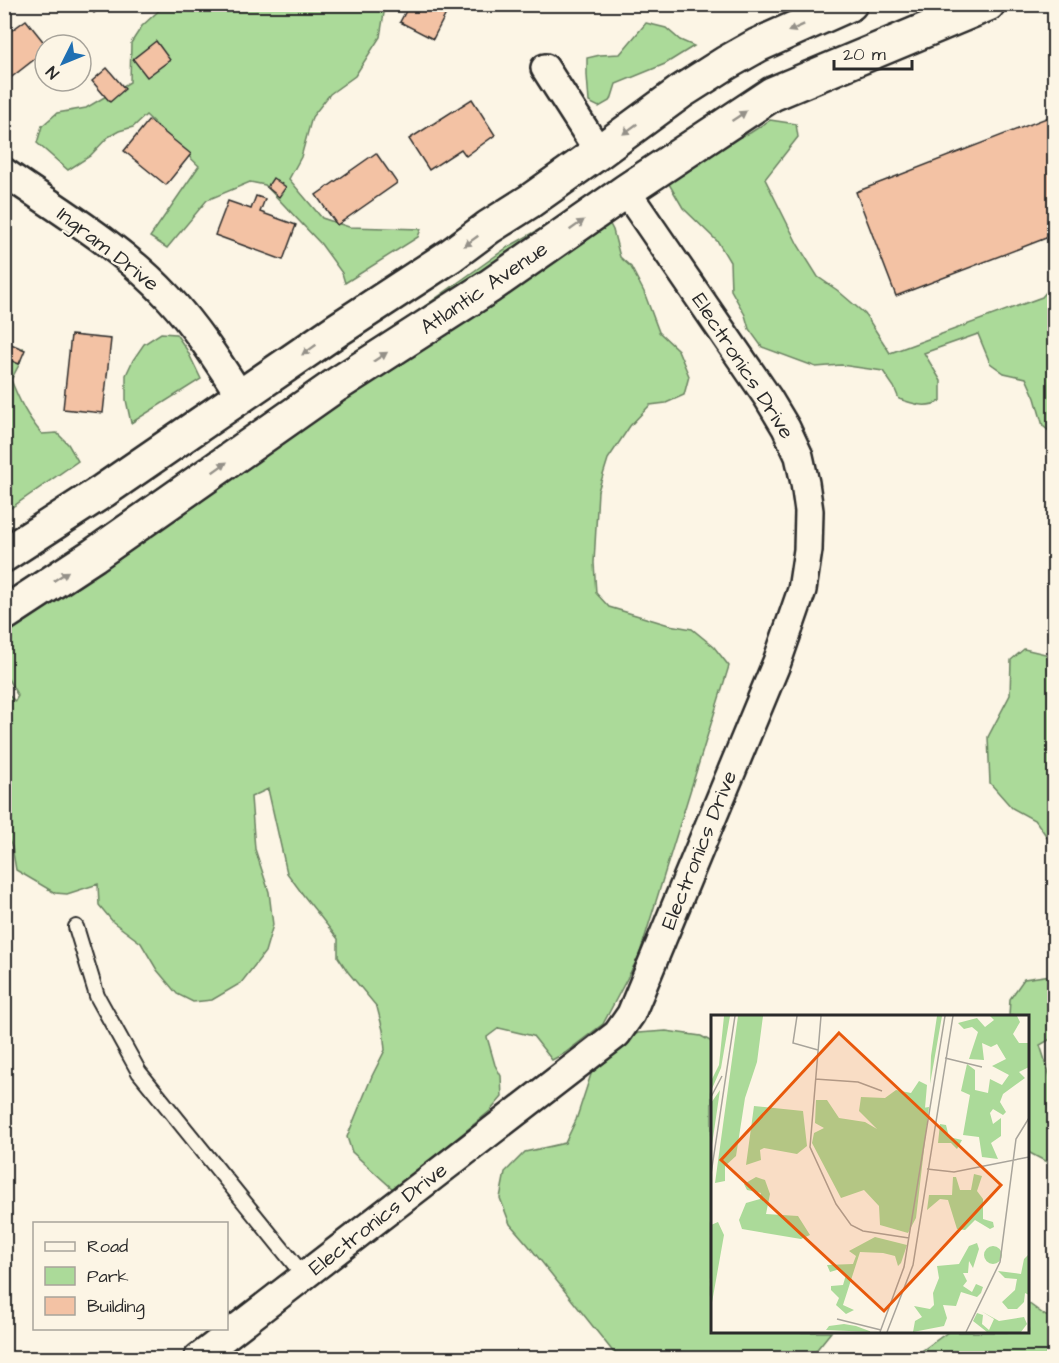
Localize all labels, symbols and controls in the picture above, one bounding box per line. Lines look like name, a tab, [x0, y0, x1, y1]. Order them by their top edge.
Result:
one-way arrow	[787, 23, 805, 33]
north arrow	[33, 33, 93, 93]
scale bar	[834, 33, 912, 71]
text: 20 m	[843, 42, 886, 67]
text: N	[41, 61, 64, 84]
one-way arrow	[731, 111, 747, 122]
one-way arrow	[623, 123, 639, 135]
street label: Ingram Drive	[50, 200, 165, 300]
one-way arrow	[569, 219, 585, 231]
one-way arrow	[463, 234, 478, 246]
street label: Atlantic Avenue	[415, 235, 553, 341]
street label: Electronics Drive	[685, 287, 801, 445]
one-way arrow	[301, 344, 317, 355]
one-way arrow	[372, 351, 389, 362]
one-way arrow	[211, 461, 227, 473]
one-way arrow	[53, 571, 70, 582]
street label: Electronics Drive	[654, 766, 744, 934]
inset map	[711, 1015, 1029, 1333]
street label: Electronics Drive	[303, 1156, 453, 1282]
legend	[33, 1222, 228, 1330]
text: Road	[87, 1234, 128, 1259]
text: Park	[87, 1264, 129, 1289]
text: Building	[87, 1294, 145, 1320]

